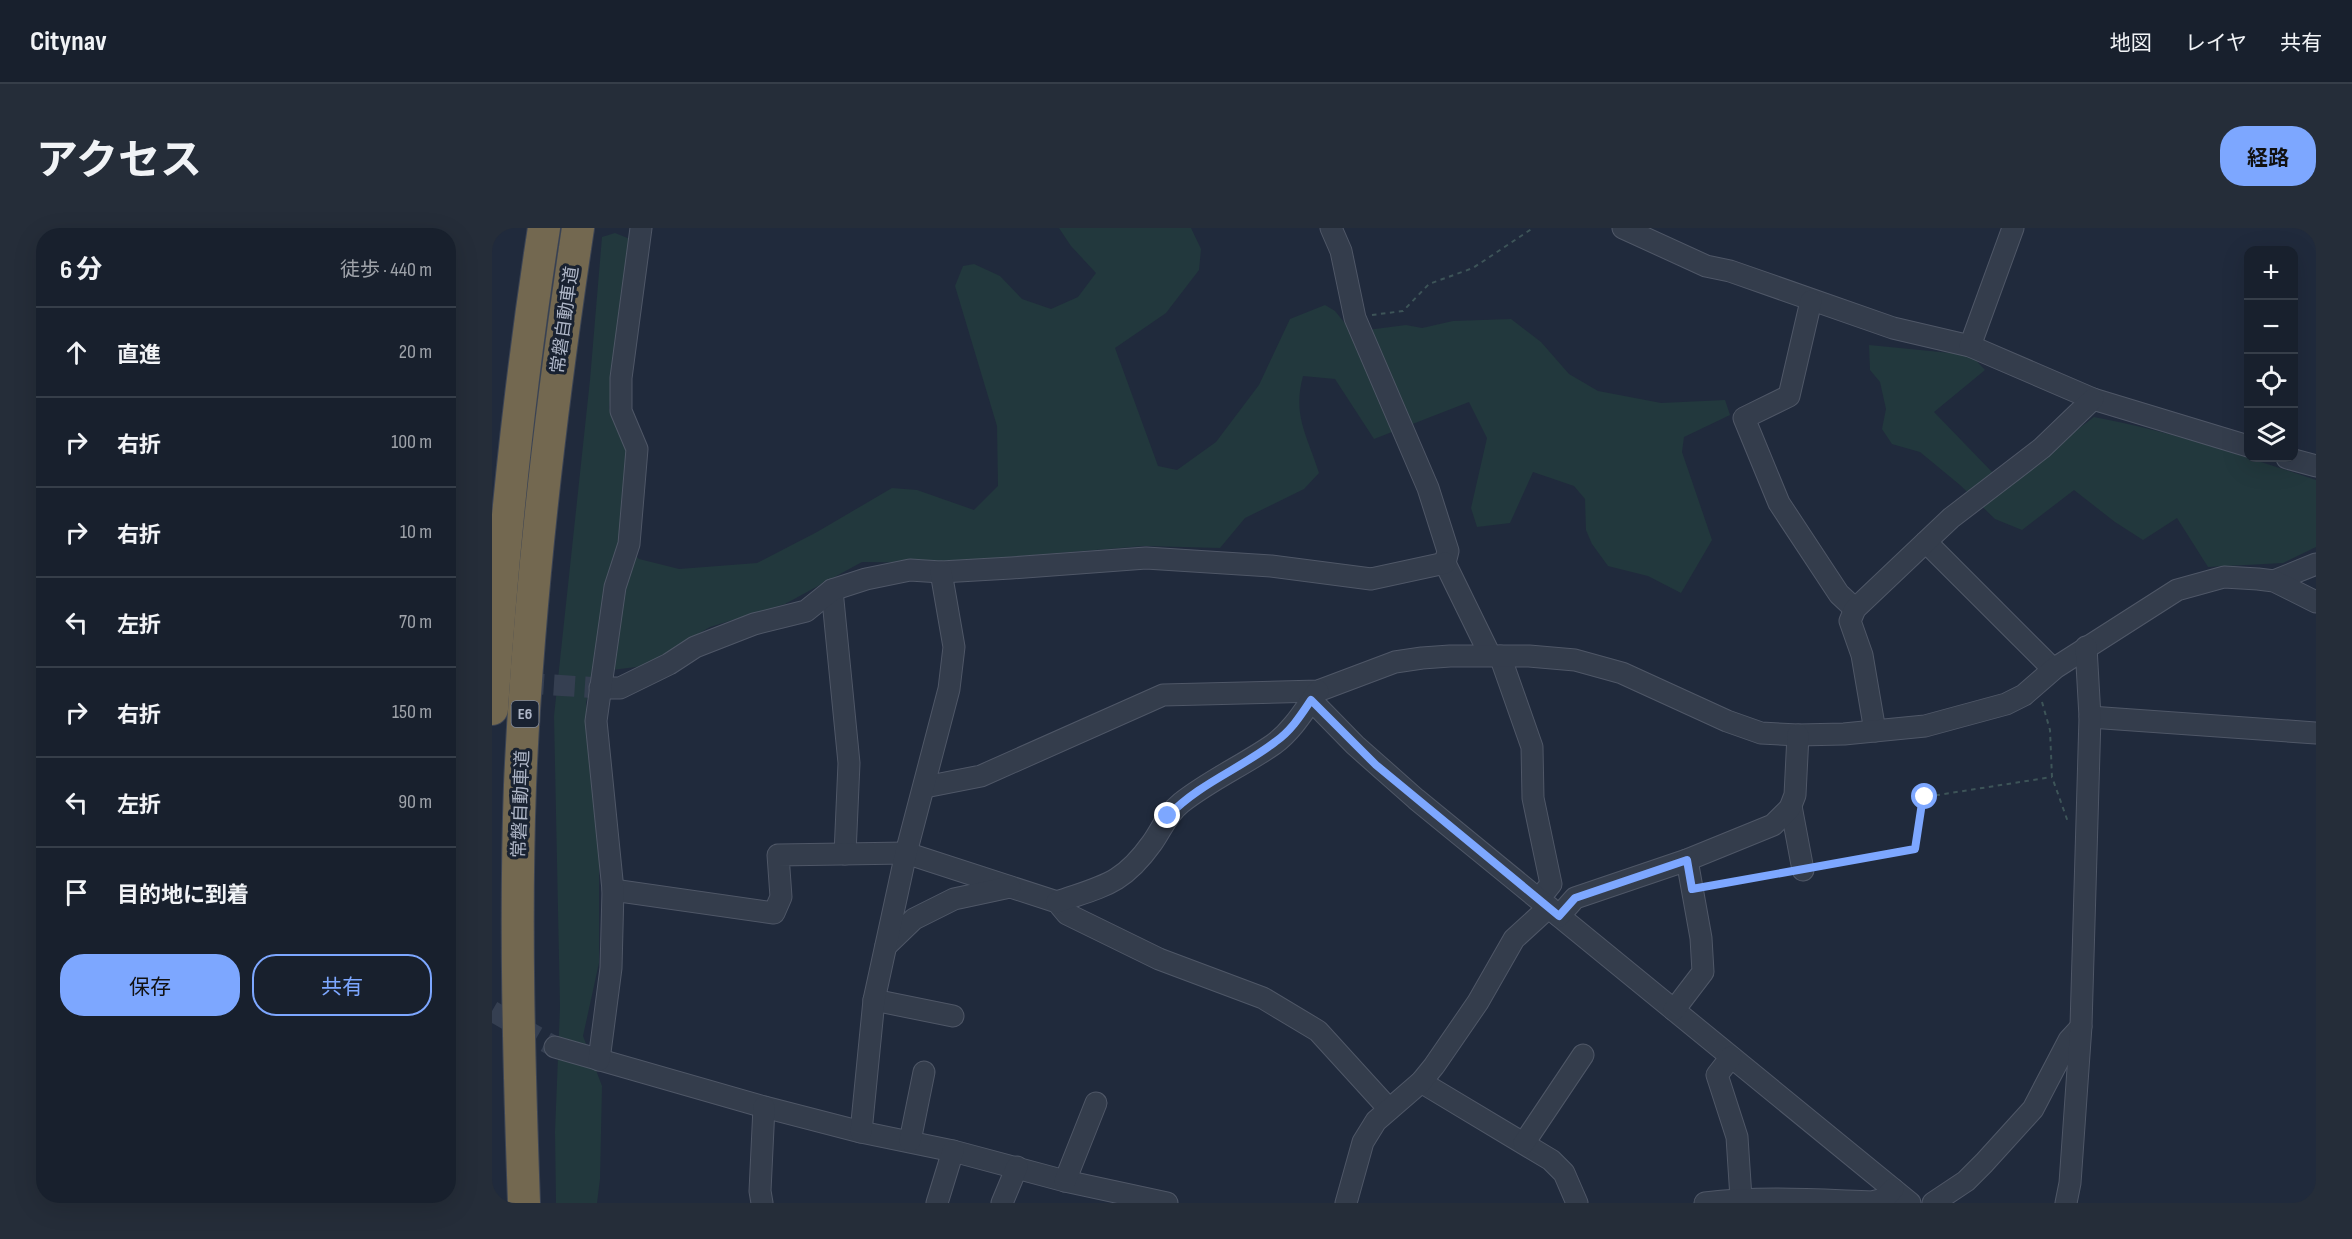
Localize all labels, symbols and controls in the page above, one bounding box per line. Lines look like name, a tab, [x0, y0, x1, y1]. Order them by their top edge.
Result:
text: Citynav	[30, 25, 107, 58]
text: 地図	[2110, 31, 2152, 56]
text: レイヤ	[2185, 31, 2247, 56]
text: 共有	[2280, 31, 2322, 56]
button: 経路	[2220, 126, 2316, 186]
text: アクセス	[36, 136, 202, 187]
map controls	[2244, 246, 2298, 462]
button: +	[2244, 246, 2298, 300]
text: 6 分	[60, 255, 102, 286]
text: 徒歩 · 440 m	[340, 258, 432, 282]
street label: 常磐自動車道	[547, 265, 583, 375]
button: −	[2244, 300, 2298, 354]
icon: ahead	[60, 336, 93, 369]
text: 20 m	[399, 340, 432, 364]
text: 直進	[117, 342, 161, 369]
button: locate	[2244, 354, 2298, 408]
button: layers	[2244, 408, 2298, 462]
icon: right	[60, 426, 93, 459]
text: 100 m	[391, 430, 432, 454]
text: 右折	[117, 432, 161, 459]
icon: right	[60, 516, 93, 549]
text: 10 m	[400, 520, 432, 544]
text: 右折	[117, 522, 161, 549]
icon: left	[60, 606, 93, 639]
text: 70 m	[399, 610, 432, 634]
text: 左折	[117, 612, 161, 639]
icon: right	[60, 696, 93, 729]
text: 150 m	[392, 700, 432, 724]
road number: E6	[512, 701, 538, 727]
text: 右折	[117, 702, 161, 729]
street label: 常磐自動車道	[509, 750, 533, 858]
route start	[1911, 783, 1937, 809]
icon: left	[60, 786, 93, 819]
text: 90 m	[398, 790, 432, 814]
text: 左折	[117, 792, 161, 819]
route end	[1154, 802, 1180, 828]
icon: arrive	[60, 876, 93, 909]
text: 目的地に到着	[117, 882, 249, 909]
button: 保存	[60, 954, 240, 1016]
button: 共有	[252, 954, 432, 1016]

